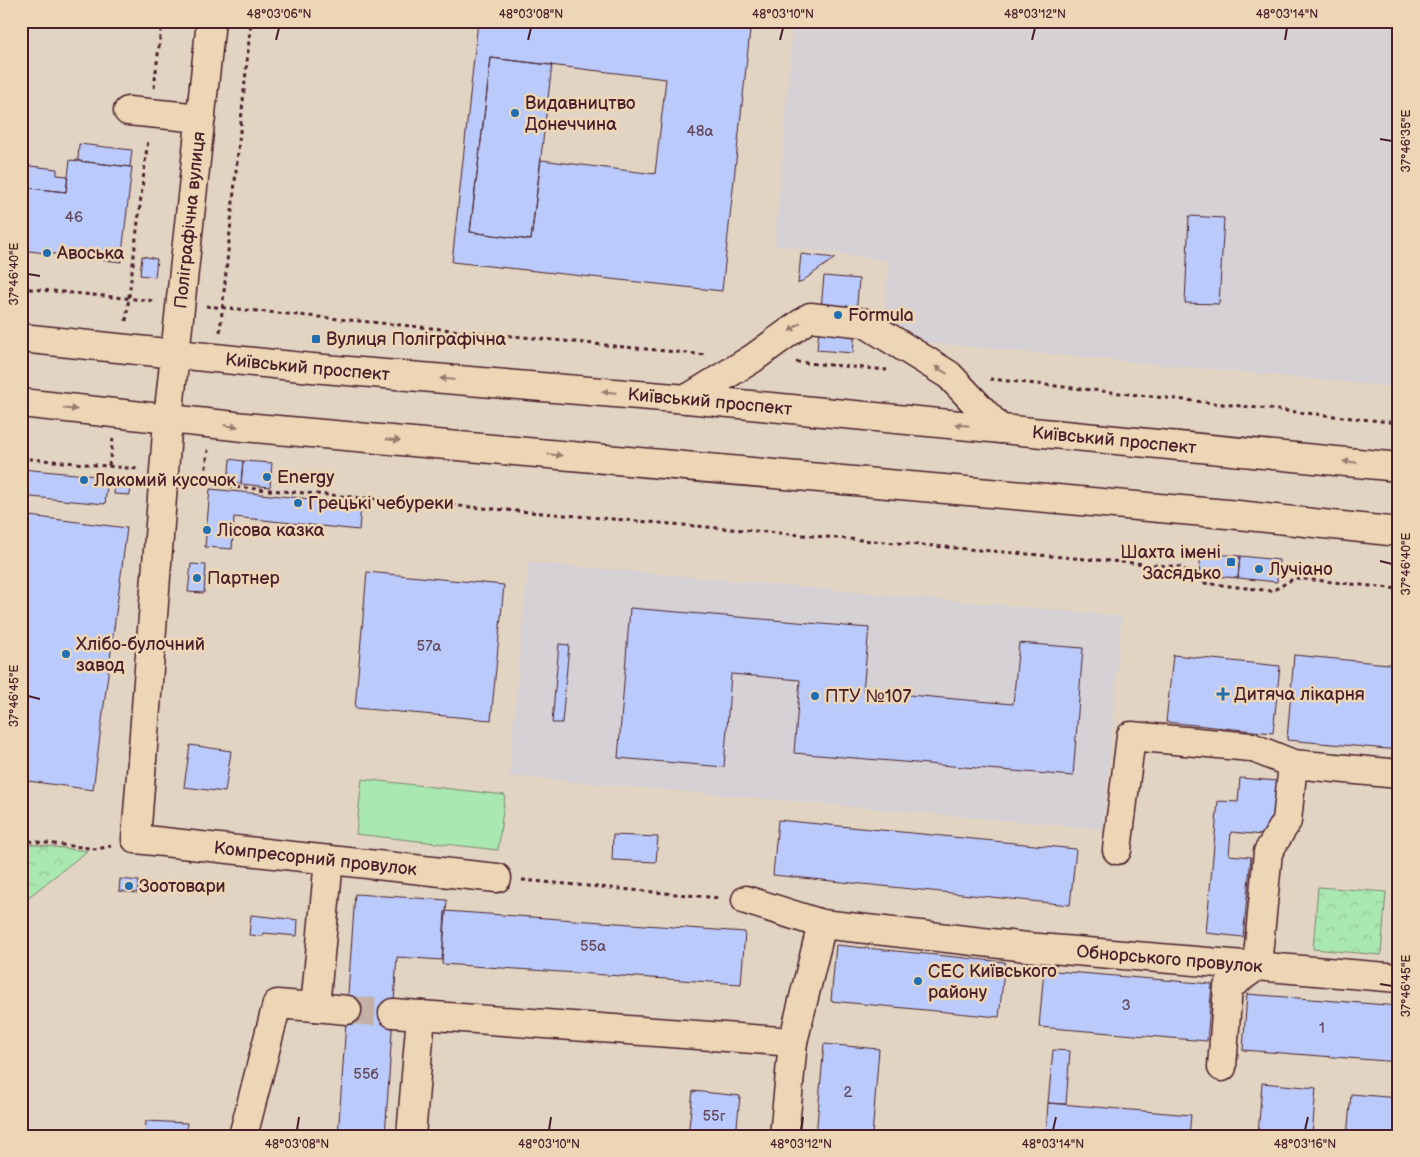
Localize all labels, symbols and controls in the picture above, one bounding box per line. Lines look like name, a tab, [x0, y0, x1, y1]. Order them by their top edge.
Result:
text: 48°03'06"N	[247, 7, 311, 22]
text: 48°03'08"N	[499, 7, 563, 22]
text: 48°03'10"N	[752, 7, 814, 22]
text: 48°03'12"N	[1004, 7, 1066, 22]
text: 48°03'14"N	[1256, 7, 1318, 22]
place label: Видавництво Донеччина	[525, 93, 635, 135]
marker: Видавництво Донеччина	[509, 107, 521, 119]
text: 37°46'35"E	[1399, 110, 1414, 172]
house number: 48а	[687, 122, 714, 141]
street label: Поліграфічна вулиця	[170, 130, 210, 310]
house number: 46	[65, 208, 83, 227]
text: 37°46'40"E	[7, 242, 22, 305]
place label: Авоська	[56, 243, 125, 264]
marker: Авоська	[41, 247, 53, 259]
place label: Formula	[848, 305, 914, 326]
marker: Formula	[832, 309, 844, 321]
one-way arrow	[788, 322, 802, 332]
place label: Вулиця Поліграфічна	[326, 329, 507, 350]
marker: Вулиця Поліграфічна	[310, 333, 322, 345]
street label: Київський проспект	[224, 349, 391, 385]
one-way arrow	[935, 365, 948, 374]
one-way arrow	[438, 374, 454, 382]
street label: Київський проспект	[627, 384, 794, 420]
one-way arrow	[600, 388, 616, 396]
one-way arrow	[62, 405, 78, 413]
one-way arrow	[954, 421, 970, 429]
street label: Київський проспект	[1031, 421, 1198, 458]
one-way arrow	[224, 422, 240, 430]
one-way arrow	[385, 436, 401, 444]
one-way arrow	[547, 451, 563, 459]
one-way arrow	[1342, 458, 1358, 466]
place label: Energy	[277, 467, 335, 488]
place label: Лакомий кусочок	[93, 470, 237, 491]
marker: Energy	[261, 471, 273, 483]
marker: Лакомий кусочок	[78, 474, 90, 486]
place label: Грецькі чебуреки	[308, 493, 454, 514]
marker: Грецькі чебуреки	[292, 497, 304, 509]
place label: Лісова казка	[216, 520, 325, 541]
marker: Лісова казка	[201, 524, 213, 536]
text: 37°46'40"E	[1399, 532, 1414, 595]
place label: Шахта імені Засядько	[1120, 542, 1221, 584]
marker: Шахта імені Засядько	[1225, 556, 1237, 568]
place label: Лучіано	[1268, 559, 1333, 580]
marker: Лучіано	[1253, 563, 1265, 575]
place label: Партнер	[207, 568, 280, 589]
marker: Партнер	[191, 572, 203, 584]
place label: Хлібо-булочний завод	[76, 634, 205, 676]
house number: 57а	[417, 637, 442, 656]
marker: Хлібо-булочний завод	[60, 648, 72, 660]
text: 37°46'45"E	[7, 665, 22, 727]
place label: Дитяча лікарня	[1234, 684, 1365, 705]
place label: ПТУ №107	[825, 686, 911, 707]
marker: Дитяча лікарня	[1216, 687, 1230, 701]
marker: ПТУ №107	[809, 690, 821, 702]
street label: Компресорний провулок	[213, 837, 419, 880]
place label: Зоотовари	[139, 876, 226, 897]
marker: Зоотовари	[123, 880, 135, 892]
house number: 55а	[580, 937, 606, 956]
street label: Обнорського провулок	[1076, 941, 1264, 977]
text: 37°46'45"E	[1399, 955, 1414, 1017]
place label: СЕС Київського району	[928, 961, 1057, 1003]
marker: СЕС Київського району	[912, 975, 924, 987]
house number: 3	[1121, 996, 1131, 1015]
house number: 1	[1319, 1019, 1325, 1038]
house number: 55б	[353, 1065, 379, 1084]
house number: 2	[844, 1083, 853, 1102]
house number: 55г	[702, 1107, 726, 1126]
text: 48°03'08"N	[265, 1137, 329, 1152]
text: 48°03'10"N	[518, 1137, 580, 1152]
text: 48°03'12"N	[770, 1137, 832, 1152]
text: 48°03'14"N	[1022, 1137, 1084, 1152]
text: 48°03'16"N	[1274, 1137, 1336, 1152]

